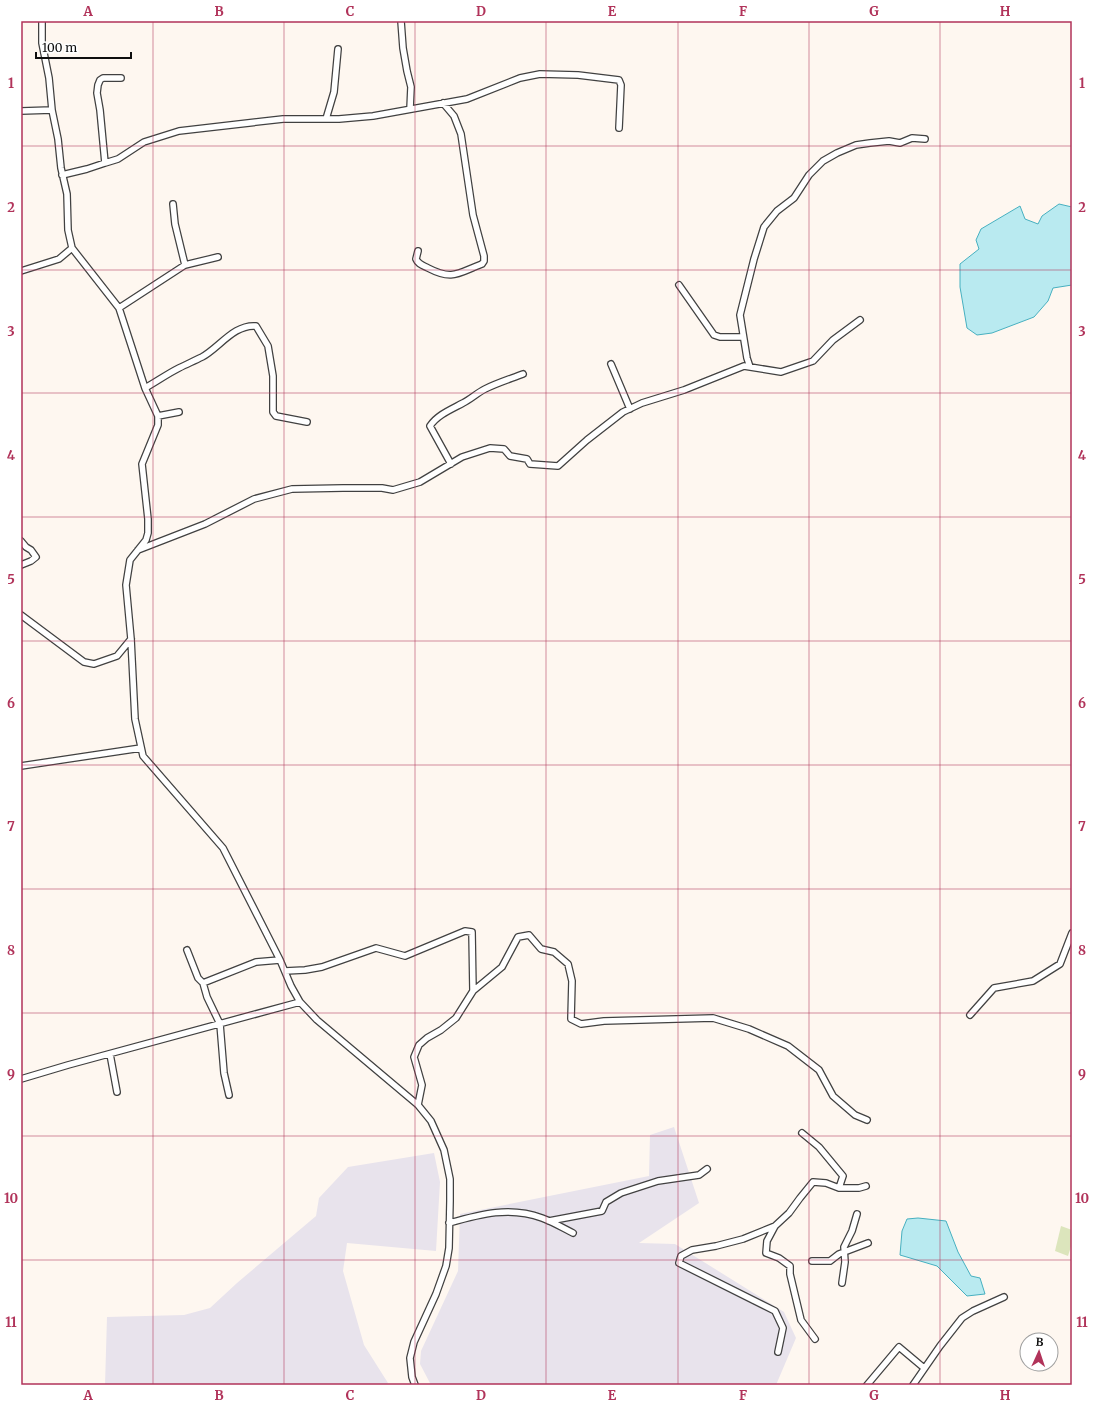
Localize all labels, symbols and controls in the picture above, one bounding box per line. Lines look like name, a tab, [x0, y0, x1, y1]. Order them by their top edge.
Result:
text: A	[82, 3, 93, 20]
text: B	[214, 3, 224, 20]
text: C	[346, 3, 355, 20]
text: D	[476, 3, 486, 20]
text: E	[608, 3, 617, 20]
text: F	[739, 3, 747, 20]
text: G	[869, 3, 879, 20]
text: H	[1000, 3, 1011, 20]
scale bar	[36, 34, 131, 60]
text: 100 m	[42, 40, 77, 55]
text: 1	[8, 75, 14, 92]
text: 1	[1079, 75, 1085, 92]
text: 2	[7, 199, 15, 216]
text: 2	[1078, 199, 1086, 216]
text: 3	[7, 323, 15, 340]
text: 3	[1078, 323, 1086, 340]
text: 4	[7, 447, 16, 464]
text: 4	[1078, 447, 1087, 464]
text: 5	[7, 571, 15, 588]
text: 5	[1078, 571, 1086, 588]
text: 6	[7, 695, 15, 712]
text: 6	[1078, 695, 1086, 712]
text: 7	[7, 818, 15, 835]
text: 7	[1078, 818, 1086, 835]
text: 8	[7, 942, 15, 959]
text: 8	[1078, 942, 1086, 959]
text: 9	[7, 1066, 15, 1083]
text: 9	[1078, 1066, 1086, 1083]
text: 10	[4, 1190, 18, 1207]
text: 10	[1075, 1190, 1089, 1207]
text: 11	[5, 1314, 17, 1331]
text: 11	[1076, 1314, 1088, 1331]
north arrow	[1019, 1332, 1059, 1372]
text: B	[1035, 1335, 1044, 1349]
text: A	[82, 1387, 93, 1404]
text: B	[214, 1387, 224, 1404]
text: C	[346, 1387, 355, 1404]
text: D	[476, 1387, 486, 1404]
text: E	[608, 1387, 617, 1404]
text: F	[739, 1387, 747, 1404]
text: G	[869, 1387, 879, 1404]
text: H	[1000, 1387, 1011, 1404]

